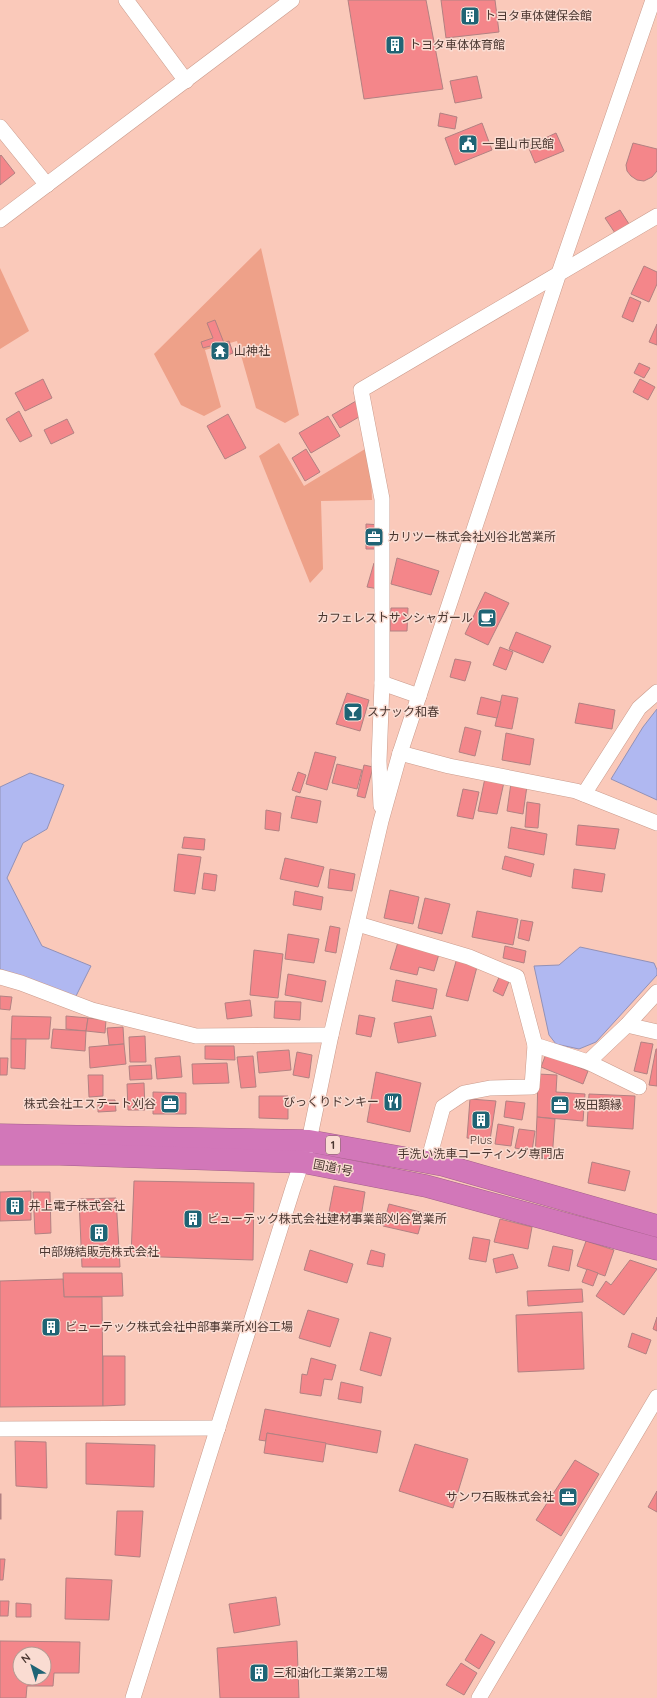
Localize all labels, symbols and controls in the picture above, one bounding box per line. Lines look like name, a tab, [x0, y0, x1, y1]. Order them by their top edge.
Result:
building icon: トヨタ車体健保会館	[459, 5, 481, 27]
place label: トヨタ車体健保会館	[484, 8, 592, 23]
building icon: トヨタ車体体育館	[384, 34, 406, 56]
place label: トヨタ車体体育館	[409, 37, 505, 52]
public building icon: 一里山市民館	[457, 133, 479, 155]
place label: 一里山市民館	[482, 136, 554, 151]
temple icon: 山神社	[209, 340, 231, 362]
place label: 山神社	[234, 343, 270, 358]
office icon: カリツー株式会社刈谷北営業所	[363, 526, 385, 548]
place label: カリツー株式会社刈谷北営業所	[388, 529, 556, 544]
cafe icon: カフェレストサンシャガール	[476, 607, 498, 629]
place label: カフェレストサンシャガール	[317, 610, 473, 625]
bar icon: スナック和春	[342, 701, 364, 723]
place label: スナック和春	[367, 704, 439, 719]
restaurant icon: びっくりドンキー	[382, 1091, 404, 1113]
office icon: 株式会社エステート刈谷	[159, 1093, 181, 1115]
place label: びっくりドンキー	[283, 1094, 379, 1109]
office icon: 坂田額縁	[549, 1094, 571, 1116]
place label: 株式会社エステート刈谷	[24, 1096, 156, 1111]
place label: 坂田額縁	[574, 1097, 622, 1112]
building icon: Plus 手洗い洗車コーティング専門店	[470, 1109, 492, 1131]
place label: Plus 手洗い洗車コーティング専門店	[397, 1132, 565, 1161]
road number: 1	[326, 1136, 340, 1154]
street label: 国道1号	[312, 1156, 354, 1179]
building icon: 井上電子株式会社	[4, 1195, 26, 1217]
place label: 井上電子株式会社	[29, 1198, 125, 1213]
building icon: ビューテック株式会社建材事業部刈谷営業所	[182, 1208, 204, 1230]
place label: ビューテック株式会社建材事業部刈谷営業所	[207, 1211, 447, 1226]
building icon: 中部焼結販売株式会社	[88, 1222, 110, 1244]
place label: 中部焼結販売株式会社	[39, 1244, 159, 1259]
building icon: ビューテック株式会社中部事業所刈谷工場	[40, 1316, 62, 1338]
place label: ビューテック株式会社中部事業所刈谷工場	[65, 1319, 293, 1334]
office icon: サンワ石販株式会社	[557, 1486, 579, 1508]
place label: サンワ石販株式会社	[446, 1489, 554, 1504]
north arrow	[12, 1646, 52, 1686]
text: N	[18, 1650, 33, 1666]
building icon: 三和油化工業第2工場	[248, 1662, 270, 1684]
place label: 三和油化工業第2工場	[273, 1665, 388, 1680]

